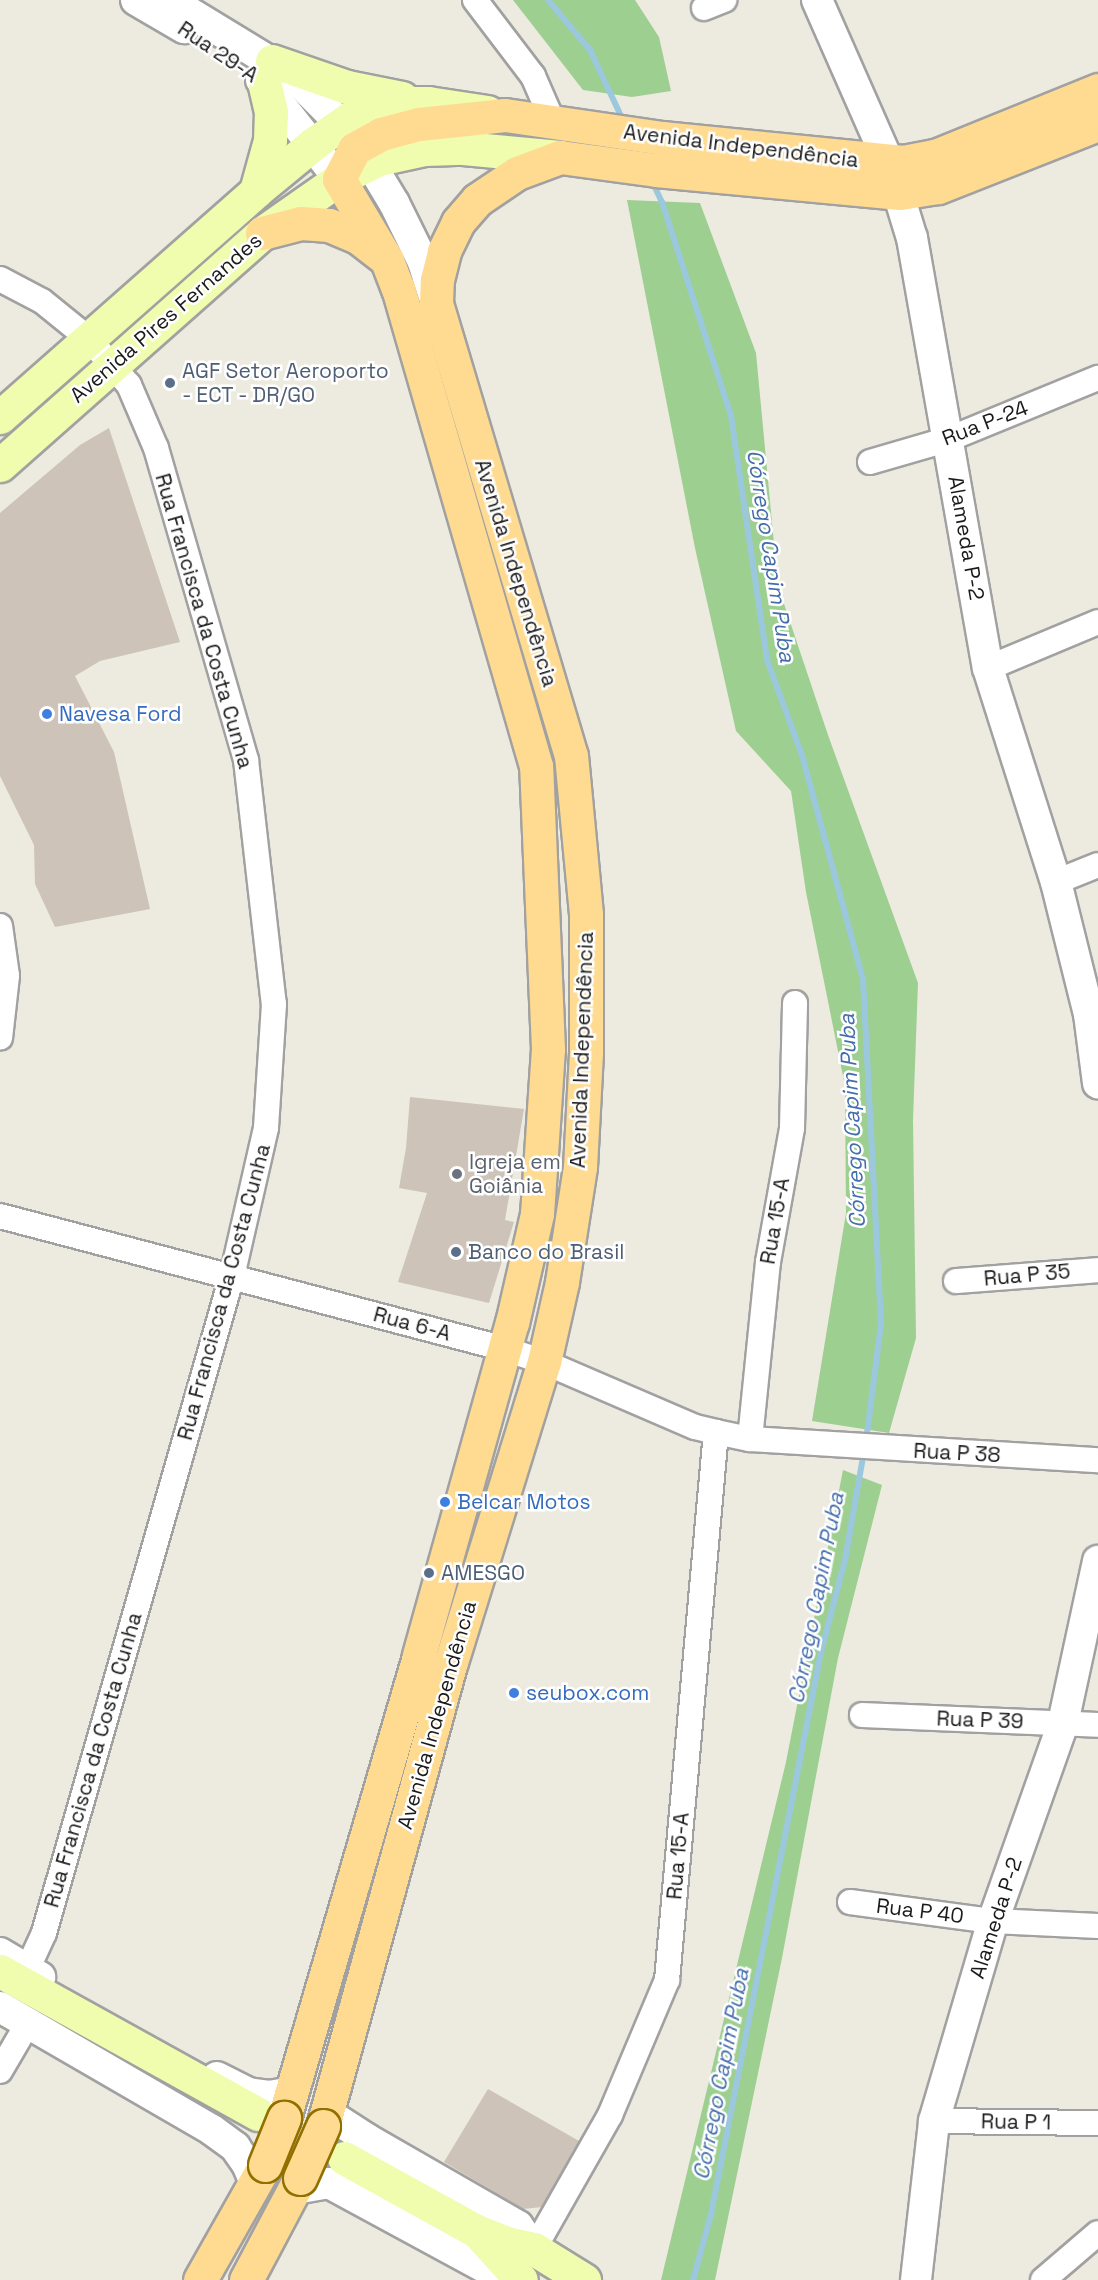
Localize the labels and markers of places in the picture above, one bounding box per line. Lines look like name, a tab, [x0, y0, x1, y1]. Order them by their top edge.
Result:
place label: AGF Setor Aeroporto - ECT - DR/GO	[182, 358, 389, 408]
marker: AGF Setor Aeroporto - ECT - DR/GO	[163, 376, 177, 390]
place label: Navesa Ford	[59, 701, 181, 727]
marker: Navesa Ford	[40, 707, 54, 721]
place label: Igreja em Goiânia	[469, 1149, 561, 1199]
marker: Igreja em Goiânia	[450, 1167, 464, 1181]
place label: Banco do Brasil	[468, 1239, 624, 1265]
marker: Banco do Brasil	[449, 1245, 463, 1259]
place label: Belcar Motos	[457, 1489, 590, 1515]
marker: Belcar Motos	[438, 1495, 452, 1509]
place label: AMESGO	[441, 1560, 525, 1586]
marker: AMESGO	[422, 1566, 436, 1580]
place label: seubox.com	[526, 1680, 649, 1706]
marker: seubox.com	[507, 1686, 521, 1700]

